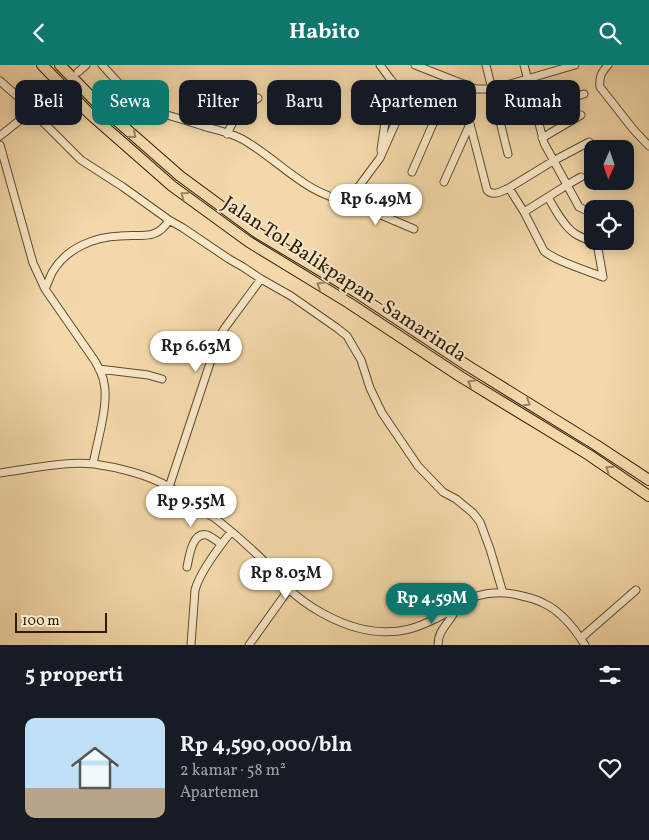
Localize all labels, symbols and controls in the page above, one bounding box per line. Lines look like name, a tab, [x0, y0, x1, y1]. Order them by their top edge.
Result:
text: Habito	[289, 17, 360, 48]
icon: back	[25, 19, 53, 47]
icon: search	[596, 19, 624, 47]
chip: Beli	[15, 80, 82, 125]
chip: Sewa	[92, 80, 169, 125]
chip: Filter	[179, 80, 257, 125]
chip: Baru	[267, 80, 341, 125]
chip: Apartemen	[351, 80, 476, 125]
chip: Rumah	[486, 80, 580, 125]
one-way arrow	[127, 129, 136, 138]
north arrow	[584, 140, 634, 190]
map controls	[584, 140, 634, 250]
pin: Rp 6.49M	[324, 184, 428, 226]
text: Rp 6.49M	[340, 189, 412, 211]
street label: Jalan Tol Balikpapan–Samarinda	[216, 190, 472, 370]
one-way arrow	[181, 192, 190, 201]
button: locate	[584, 200, 634, 250]
one-way arrow	[316, 282, 325, 292]
pin: Rp 6.63M	[144, 331, 248, 373]
text: Rp 6.63M	[161, 336, 231, 358]
one-way arrow	[467, 379, 476, 389]
one-way arrow	[522, 396, 531, 406]
one-way arrow	[605, 466, 615, 475]
pin: Rp 9.55M	[139, 485, 243, 528]
text: Rp 9.55M	[157, 491, 225, 513]
pin: Rp 8.03M	[234, 557, 338, 600]
text: Rp 8.03M	[251, 563, 321, 585]
pin: Rp 4.59M	[380, 583, 484, 625]
text: Rp 4.59M	[397, 588, 467, 610]
scale bar	[15, 610, 108, 633]
text: 100 m	[22, 612, 60, 631]
text: 5 properti	[25, 661, 123, 690]
icon: filters	[596, 661, 624, 689]
text: Rp 4,590,000/bln	[180, 731, 352, 760]
icon: home	[65, 738, 125, 798]
icon: heart	[596, 754, 624, 782]
text: 2 kamar · 58 m²	[180, 760, 286, 782]
text: Apartemen	[180, 782, 259, 804]

